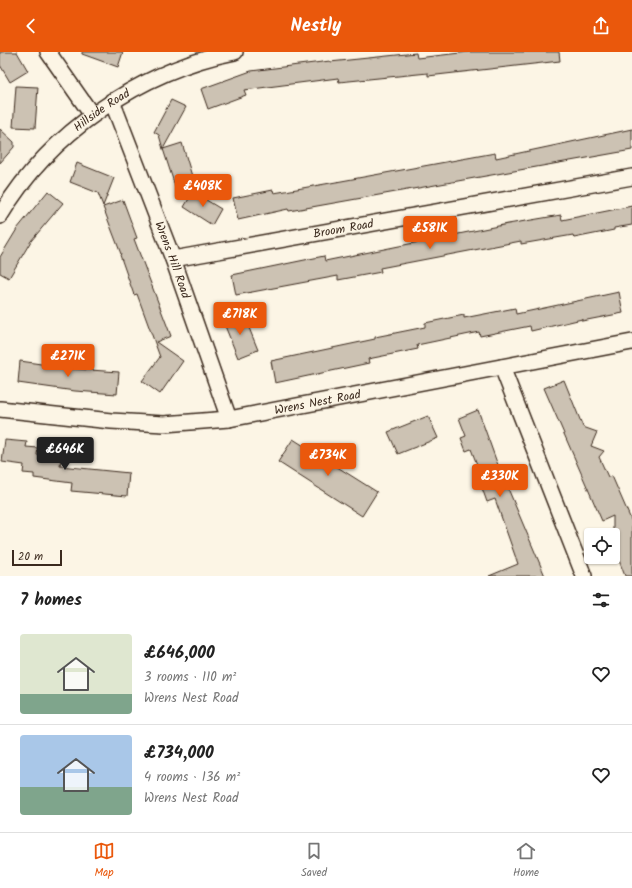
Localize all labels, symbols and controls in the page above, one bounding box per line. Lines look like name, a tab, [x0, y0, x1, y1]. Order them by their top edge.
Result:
text: Nestly	[291, 12, 341, 41]
icon: back	[20, 15, 42, 37]
icon: share	[590, 15, 612, 37]
street label: Hillside Road	[69, 84, 134, 137]
pin: £408K	[175, 174, 231, 208]
text: £408K	[184, 176, 222, 197]
street label: Broom Road	[312, 214, 376, 244]
pin: £581K	[402, 216, 458, 250]
text: £581K	[412, 218, 448, 239]
street label: Wrens Hill Road	[149, 219, 195, 302]
pin: £718K	[212, 302, 268, 336]
text: £718K	[222, 304, 258, 325]
pin: £271K	[40, 344, 96, 378]
text: £271K	[51, 346, 85, 367]
street label: Wrens Nest Road	[273, 385, 363, 420]
pin: £646K	[37, 437, 93, 471]
text: £646K	[46, 439, 84, 460]
pin: £734K	[300, 443, 356, 477]
text: £734K	[309, 445, 347, 466]
pin: £330K	[472, 464, 528, 498]
text: £330K	[481, 466, 519, 487]
map controls	[584, 528, 620, 564]
button: locate	[584, 528, 620, 564]
scale bar	[12, 548, 62, 567]
text: 20 m	[18, 548, 43, 566]
text: 7 homes	[20, 587, 82, 614]
icon: filters	[590, 589, 612, 611]
text: £646,000	[144, 640, 215, 667]
icon: home	[52, 650, 100, 698]
icon: heart	[590, 663, 612, 685]
text: 3 rooms · 110 m²	[144, 667, 236, 688]
text: Wrens Nest Road	[144, 688, 239, 709]
text: £734,000	[144, 740, 214, 767]
icon: home	[52, 751, 100, 799]
icon: heart	[590, 764, 612, 786]
text: 4 rooms · 136 m²	[144, 767, 240, 788]
text: Wrens Nest Road	[144, 788, 239, 809]
tab: Map	[93, 840, 115, 882]
tab: Saved	[301, 840, 327, 882]
tab: Home	[513, 840, 539, 882]

